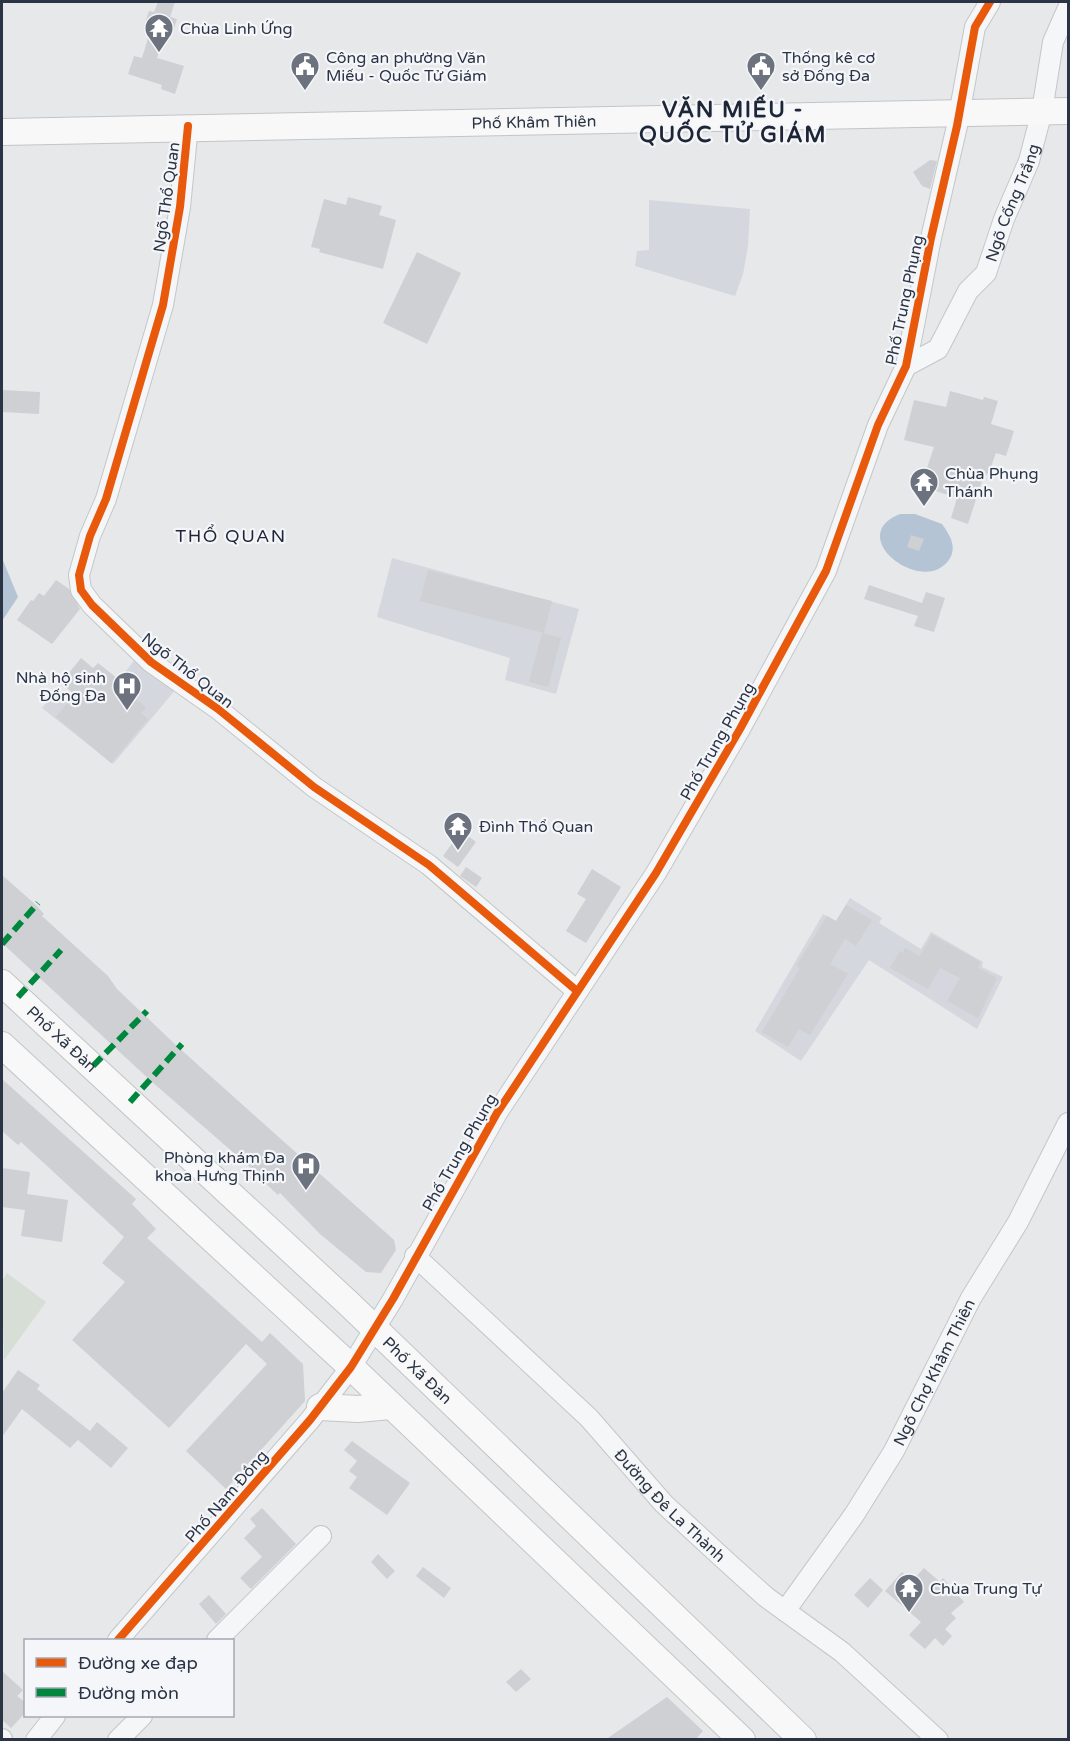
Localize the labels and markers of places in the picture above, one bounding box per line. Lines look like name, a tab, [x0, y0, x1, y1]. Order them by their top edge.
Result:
temple icon: Chùa Linh Ứng	[143, 12, 175, 54]
place label: Chùa Linh Ứng	[180, 19, 293, 39]
place label: Công an phường Văn Miếu - Quốc Tử Giám	[326, 48, 487, 86]
place label: Thống kê cơ sở Đống Đa	[782, 48, 875, 86]
public building icon: Công an phường Văn Miếu - Quốc Tử Giám	[289, 50, 321, 92]
public building icon: Thống kê cơ sở Đống Đa	[745, 50, 777, 92]
place label: Chùa Phụng Thánh	[945, 464, 1039, 502]
temple icon: Chùa Phụng Thánh	[908, 466, 940, 508]
place label: Nhà hộ sinh Đống Đa	[16, 668, 106, 706]
hospital icon: Nhà hộ sinh Đống Đa	[111, 670, 143, 712]
temple icon: Đình Thổ Quan	[442, 810, 474, 852]
place label: Đình Thổ Quan	[479, 817, 593, 837]
place label: Phòng khám Đa khoa Hưng Thịnh	[155, 1148, 285, 1186]
hospital icon: Phòng khám Đa khoa Hưng Thịnh	[290, 1150, 322, 1192]
temple icon: Chùa Trung Tự	[893, 1572, 925, 1614]
place label: Chùa Trung Tự	[930, 1579, 1042, 1599]

